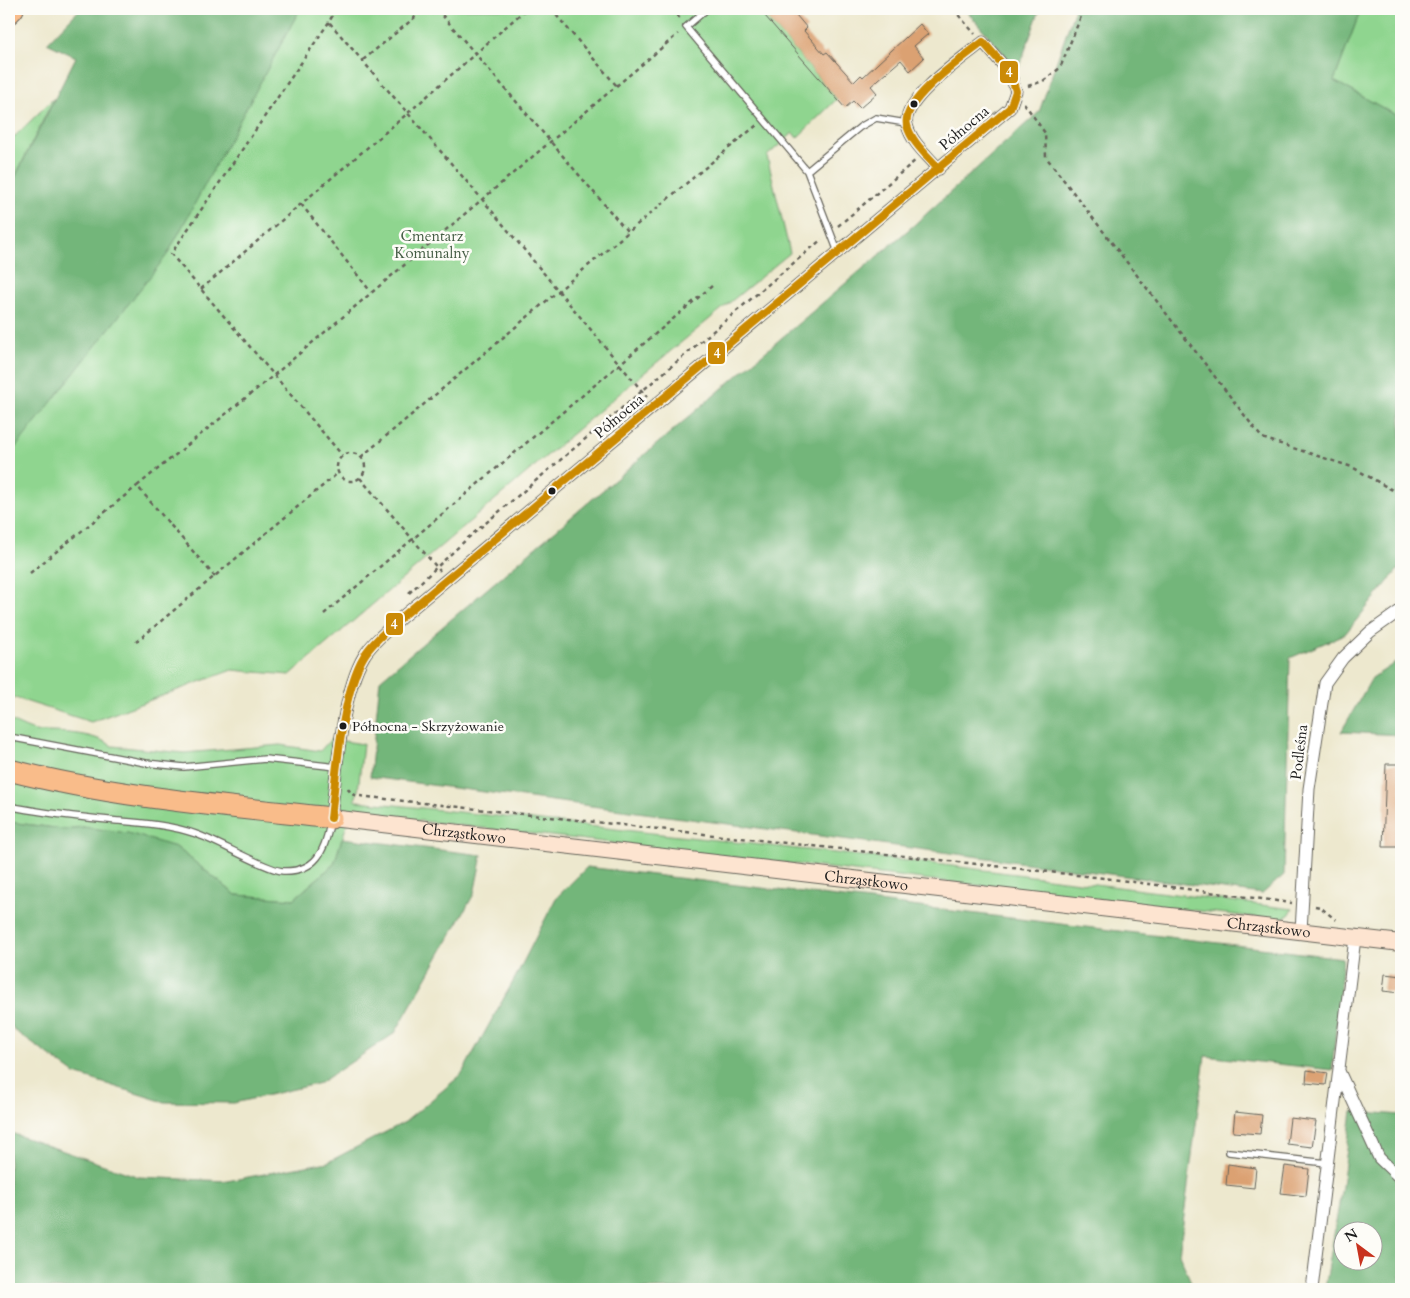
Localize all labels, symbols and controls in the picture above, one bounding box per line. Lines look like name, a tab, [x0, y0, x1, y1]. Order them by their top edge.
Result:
line badge: 4	[999, 60, 1019, 84]
text: 4	[1005, 63, 1013, 82]
unlabelled marker	[909, 99, 919, 109]
street label: Północna	[935, 101, 994, 155]
park label: Cmentarz Komunalny	[394, 226, 470, 263]
line badge: 4	[707, 341, 726, 365]
text: 4	[713, 344, 721, 363]
street label: Północna	[590, 389, 649, 443]
unlabelled marker	[547, 486, 557, 496]
line badge: 4	[385, 612, 404, 636]
text: 4	[390, 615, 398, 634]
place label: Północna - Skrzyżowanie	[352, 717, 504, 736]
marker: Północna - Skrzyżowanie	[338, 721, 348, 731]
street label: Podleśna	[1286, 723, 1312, 781]
street label: Chrząstkowo	[421, 819, 507, 848]
street label: Chrząstkowo	[823, 866, 909, 895]
street label: Chrząstkowo	[1226, 913, 1312, 942]
north arrow	[1332, 1220, 1382, 1270]
text: N	[1341, 1224, 1362, 1247]

